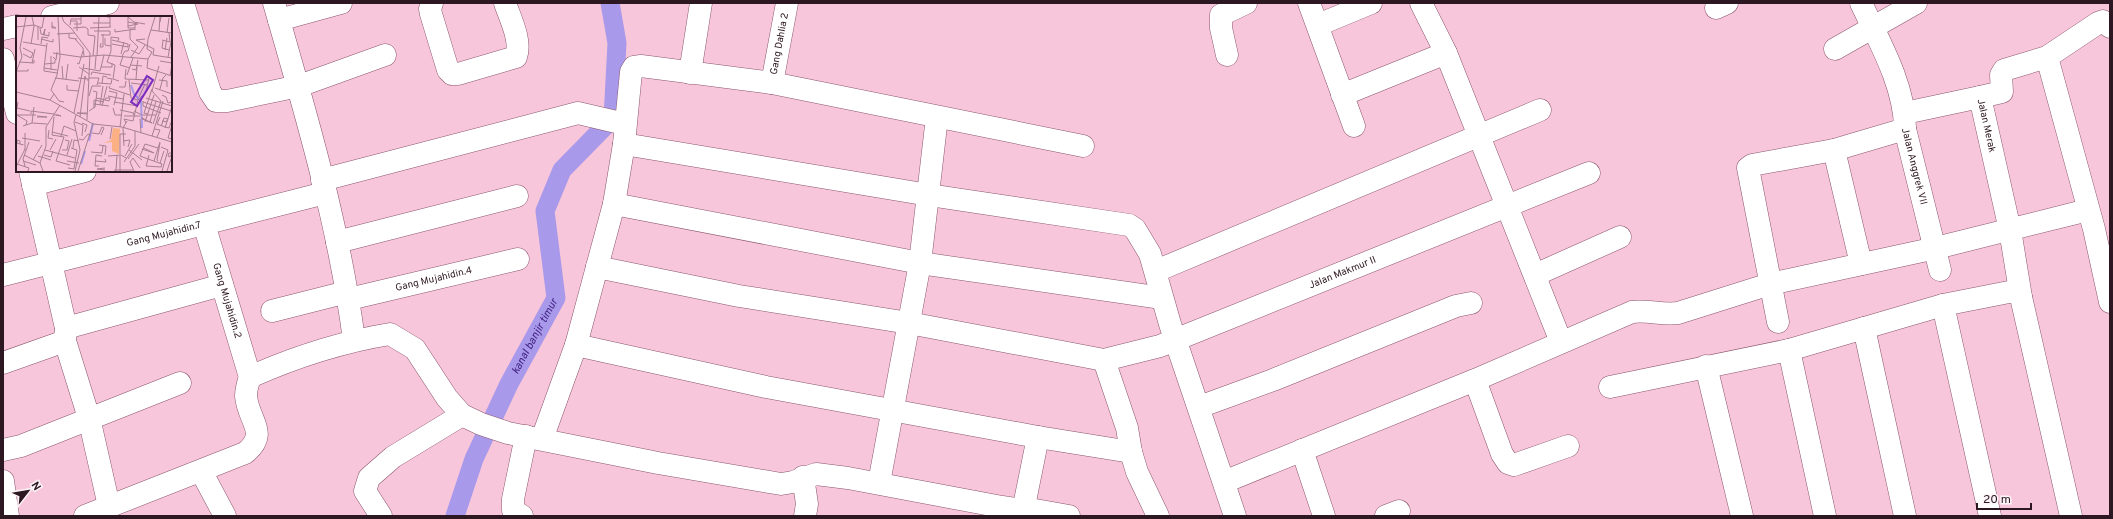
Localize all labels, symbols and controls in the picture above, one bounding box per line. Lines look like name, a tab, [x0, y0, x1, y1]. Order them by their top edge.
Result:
street label: Gang Dahlia 2	[767, 12, 792, 76]
inset map	[16, 16, 172, 172]
street label: Jalan Merak	[1974, 98, 1999, 154]
street label: Jalan Anggrek VII	[1898, 127, 1930, 206]
street label: Gang Mujahidin.7	[125, 218, 203, 250]
street label: Jalan Makmur II	[1307, 253, 1378, 292]
street label: Gang Mujahidin.2	[210, 261, 245, 340]
street label: Gang Mujahidin.4	[394, 264, 473, 294]
water label: kanal banjir timur	[509, 296, 562, 377]
north arrow	[8, 471, 48, 511]
text: N	[28, 479, 44, 493]
scale bar	[1977, 485, 2031, 511]
text: 20 m	[1983, 492, 2011, 508]

